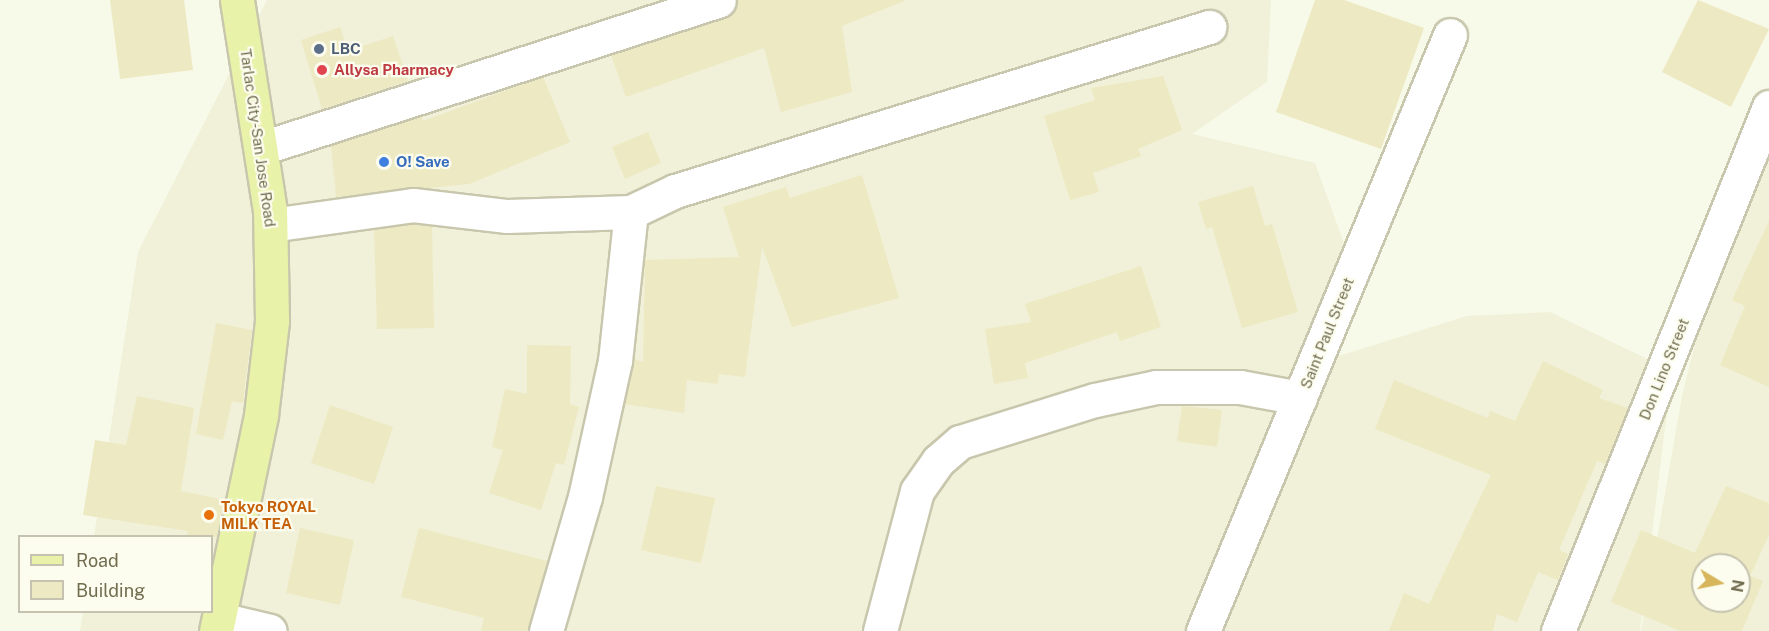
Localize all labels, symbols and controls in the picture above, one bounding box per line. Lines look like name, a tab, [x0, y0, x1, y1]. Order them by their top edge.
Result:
place label: LBC	[331, 40, 361, 58]
marker: LBC	[312, 42, 326, 56]
street label: Tarlac City-San Jose Road	[237, 48, 279, 228]
place label: Allysa Pharmacy	[334, 61, 454, 79]
marker: Allysa Pharmacy	[315, 63, 329, 77]
place label: O! Save	[396, 153, 450, 171]
marker: O! Save	[377, 155, 391, 169]
street label: Saint Paul Street	[1296, 275, 1358, 391]
street label: Don Lino Street	[1635, 315, 1693, 423]
place label: Tokyo ROYAL MILK TEA	[221, 497, 316, 532]
marker: Tokyo ROYAL MILK TEA	[202, 508, 216, 522]
legend	[18, 535, 213, 613]
text: Road	[76, 550, 119, 571]
north arrow	[1691, 553, 1751, 613]
text: N	[1727, 578, 1748, 594]
text: Building	[76, 580, 145, 601]

